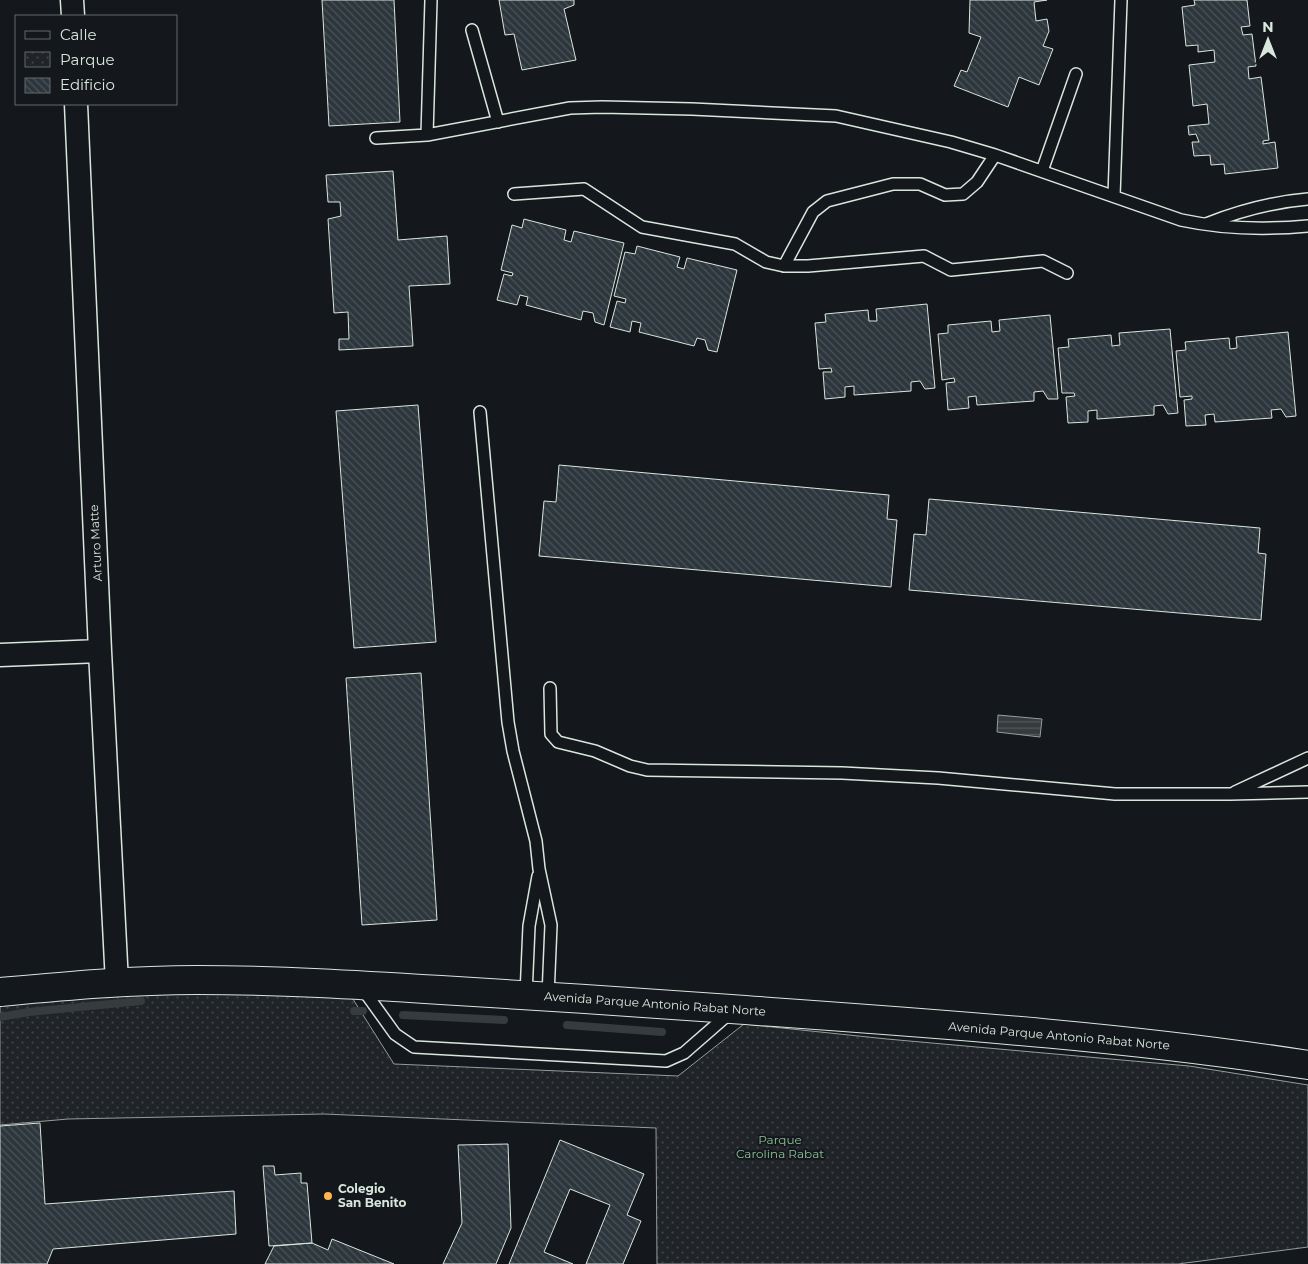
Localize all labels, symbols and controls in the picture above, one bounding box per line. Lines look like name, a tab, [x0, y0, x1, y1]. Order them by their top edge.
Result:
legend	[15, 15, 178, 105]
north arrow	[1243, 15, 1293, 65]
text: N	[1262, 18, 1274, 36]
text: Calle	[60, 25, 97, 44]
text: Parque	[60, 50, 115, 69]
text: Edificio	[60, 75, 115, 94]
street label: Arturo Matte	[86, 504, 105, 582]
street label: Avenida Parque Antonio Rabat Norte	[544, 988, 766, 1019]
street label: Avenida Parque Antonio Rabat Norte	[948, 1018, 1170, 1053]
park label: Parque Carolina Rabat	[736, 1132, 824, 1161]
place label: Colegio San Benito	[338, 1181, 406, 1210]
marker: Colegio San Benito	[322, 1190, 334, 1202]

